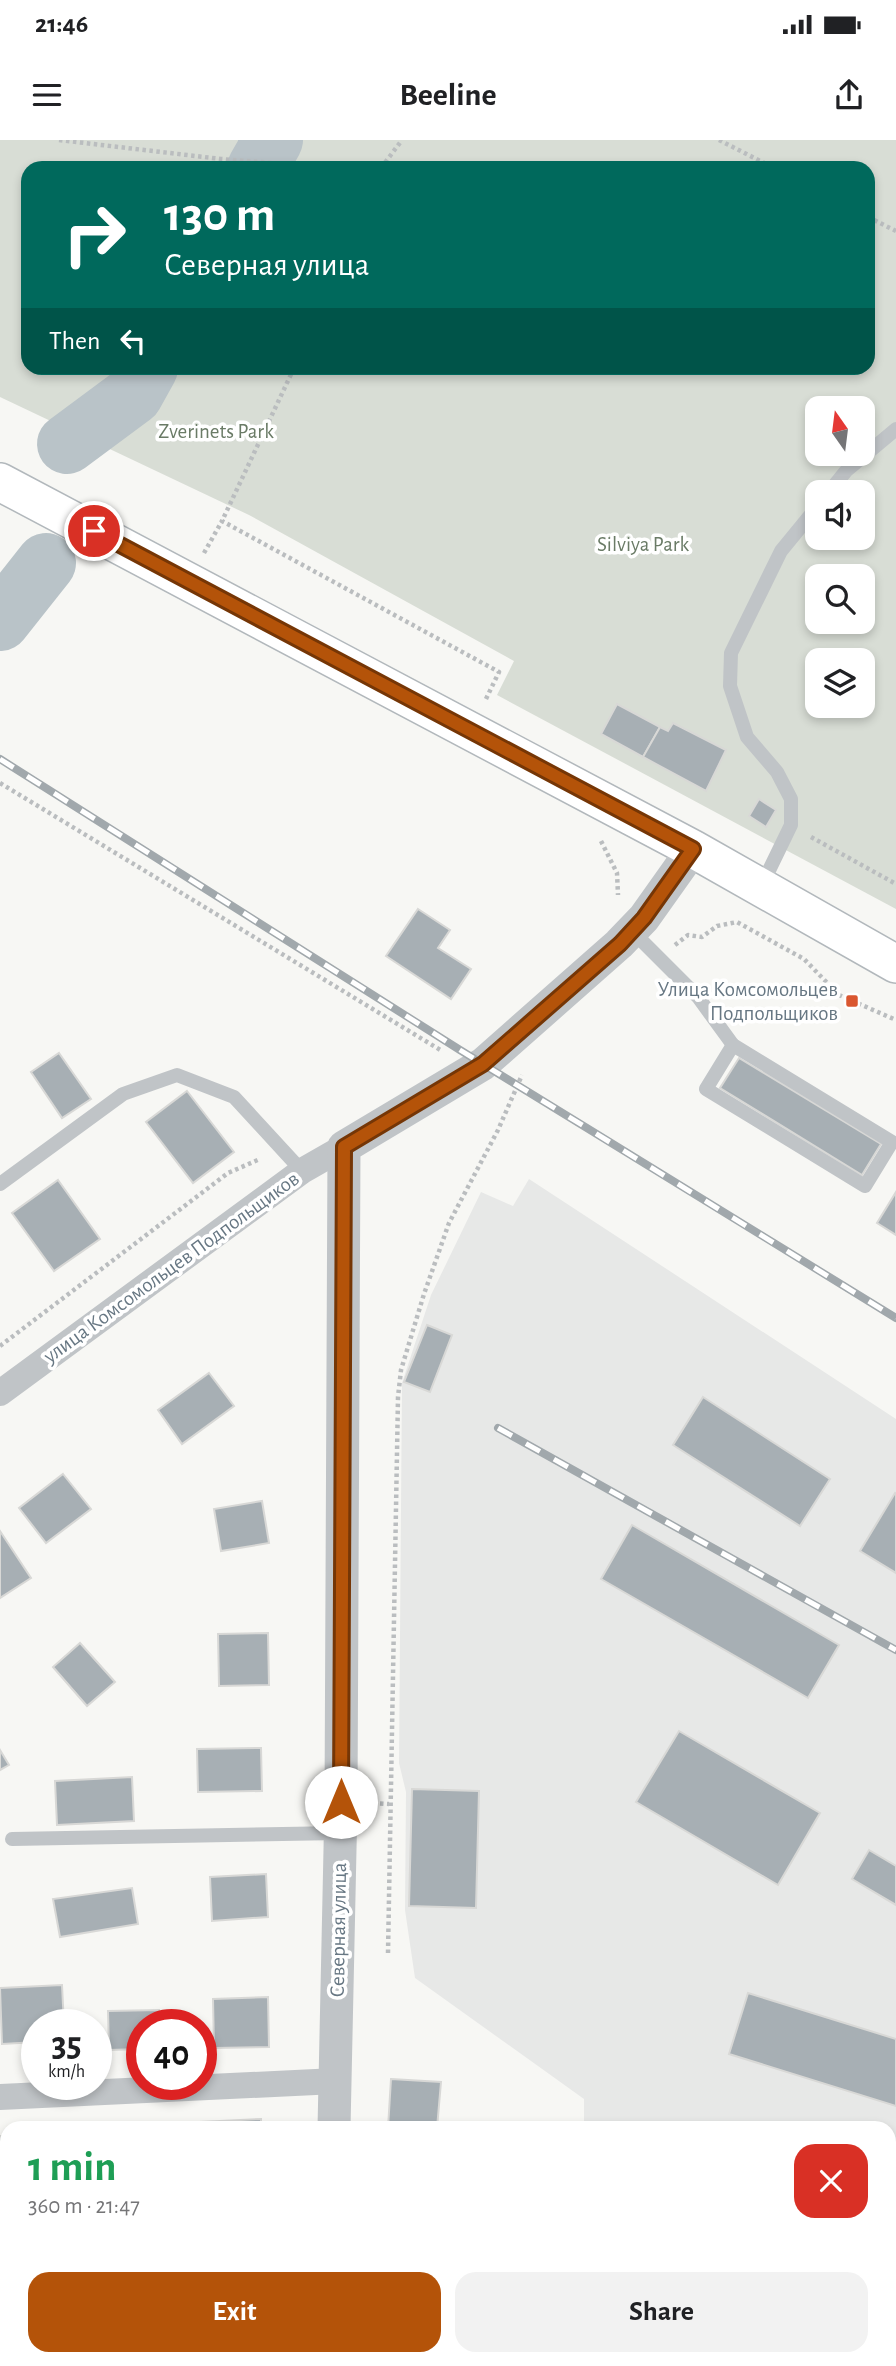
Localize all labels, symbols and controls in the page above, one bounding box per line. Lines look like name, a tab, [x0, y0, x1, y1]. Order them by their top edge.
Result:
text: 21:46	[35, 11, 88, 37]
icon: menu	[28, 76, 66, 114]
icon: share	[830, 76, 868, 114]
text: Beeline	[399, 79, 497, 111]
icon: right	[49, 189, 140, 280]
text: 130 m	[164, 191, 275, 240]
text: Северная улица	[164, 249, 369, 281]
icon: left	[114, 322, 152, 360]
text: Then	[49, 328, 100, 354]
north arrow	[805, 396, 875, 466]
map controls	[805, 396, 875, 718]
park label: Zverinets Park	[158, 421, 274, 442]
button: sound	[805, 480, 875, 550]
pin	[64, 501, 124, 561]
icon: arrive	[75, 512, 113, 550]
park label: Silviya Park	[597, 534, 689, 555]
button: search	[805, 564, 875, 634]
button: layers	[805, 648, 875, 718]
place label: Улица Комсомольцев Подпольщиков	[657, 979, 838, 1024]
marker: Улица Комсомольцев Подпольщиков	[844, 993, 860, 1009]
street label: улица Комсомольцев Подпольщиков	[39, 1168, 303, 1368]
position arrow	[304, 1765, 378, 1839]
street label: Северная улица	[327, 1862, 350, 1998]
speed limit sign: 40	[126, 2009, 217, 2100]
text: 35	[51, 2028, 82, 2063]
text: km/h	[48, 2063, 85, 2081]
button: close	[794, 2144, 868, 2218]
text: 1 min	[28, 2146, 117, 2188]
text: 360 m · 21:47	[28, 2195, 140, 2218]
button: Exit	[28, 2272, 441, 2352]
button: Share	[455, 2272, 868, 2352]

